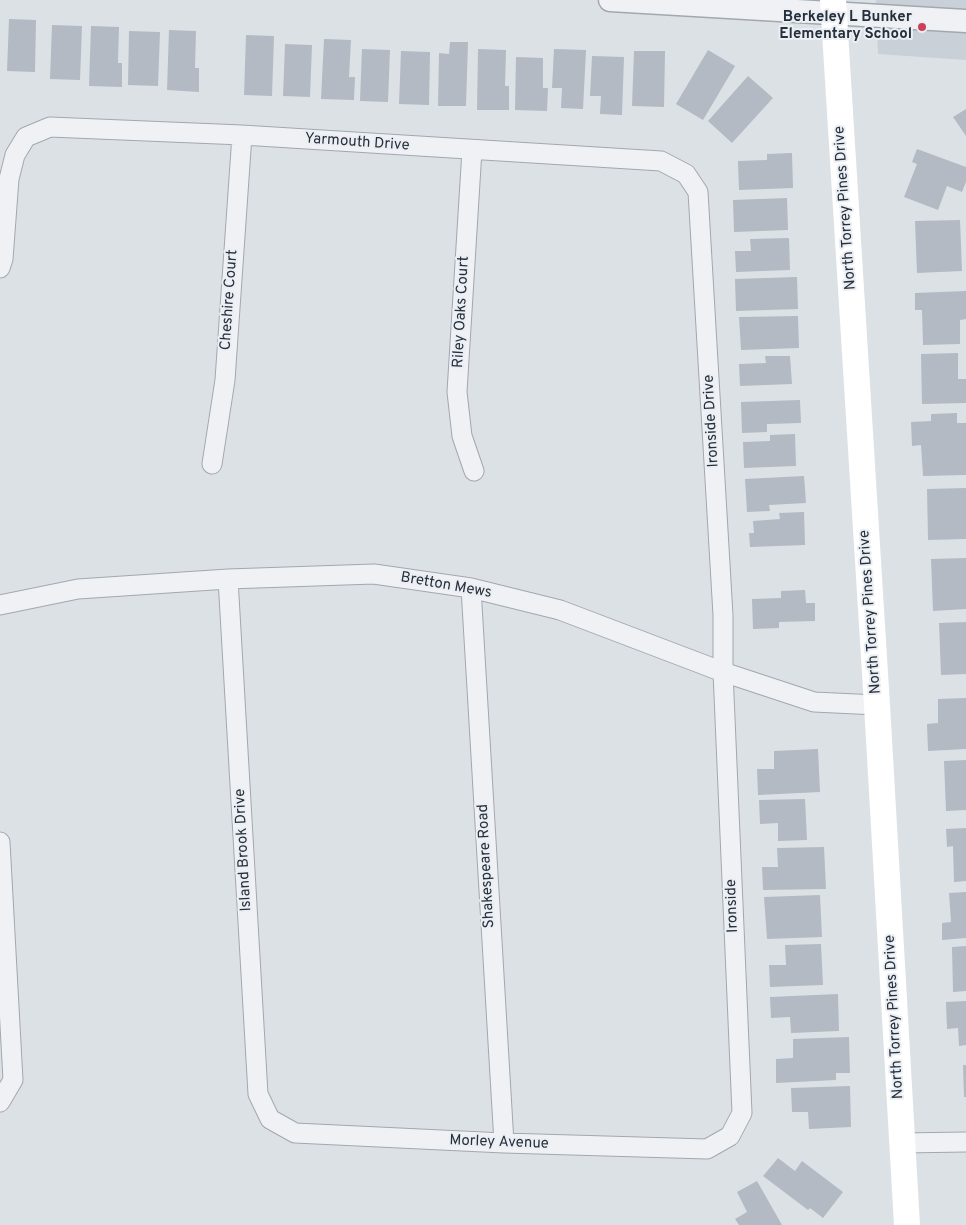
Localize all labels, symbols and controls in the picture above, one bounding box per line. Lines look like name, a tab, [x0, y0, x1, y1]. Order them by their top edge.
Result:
place label: Berkeley L Bunker Elementary School	[779, 9, 912, 44]
marker: Berkeley L Bunker Elementary School	[916, 21, 928, 33]
street label: North Torrey Pines Drive	[831, 125, 861, 291]
street label: Yarmouth Drive	[304, 130, 410, 156]
street label: Cheshire Court	[217, 249, 243, 351]
street label: Riley Oaks Court	[450, 256, 474, 368]
street label: Ironside Drive	[701, 374, 723, 468]
street label: North Torrey Pines Drive	[856, 529, 886, 695]
street label: Bretton Mews	[399, 569, 493, 603]
street label: Island Brook Drive	[232, 788, 256, 912]
street label: Shakespeare Road	[475, 803, 499, 929]
street label: Ironside	[723, 879, 743, 933]
street label: North Torrey Pines Drive	[882, 934, 908, 1100]
street label: Morley Avenue	[449, 1132, 549, 1154]

